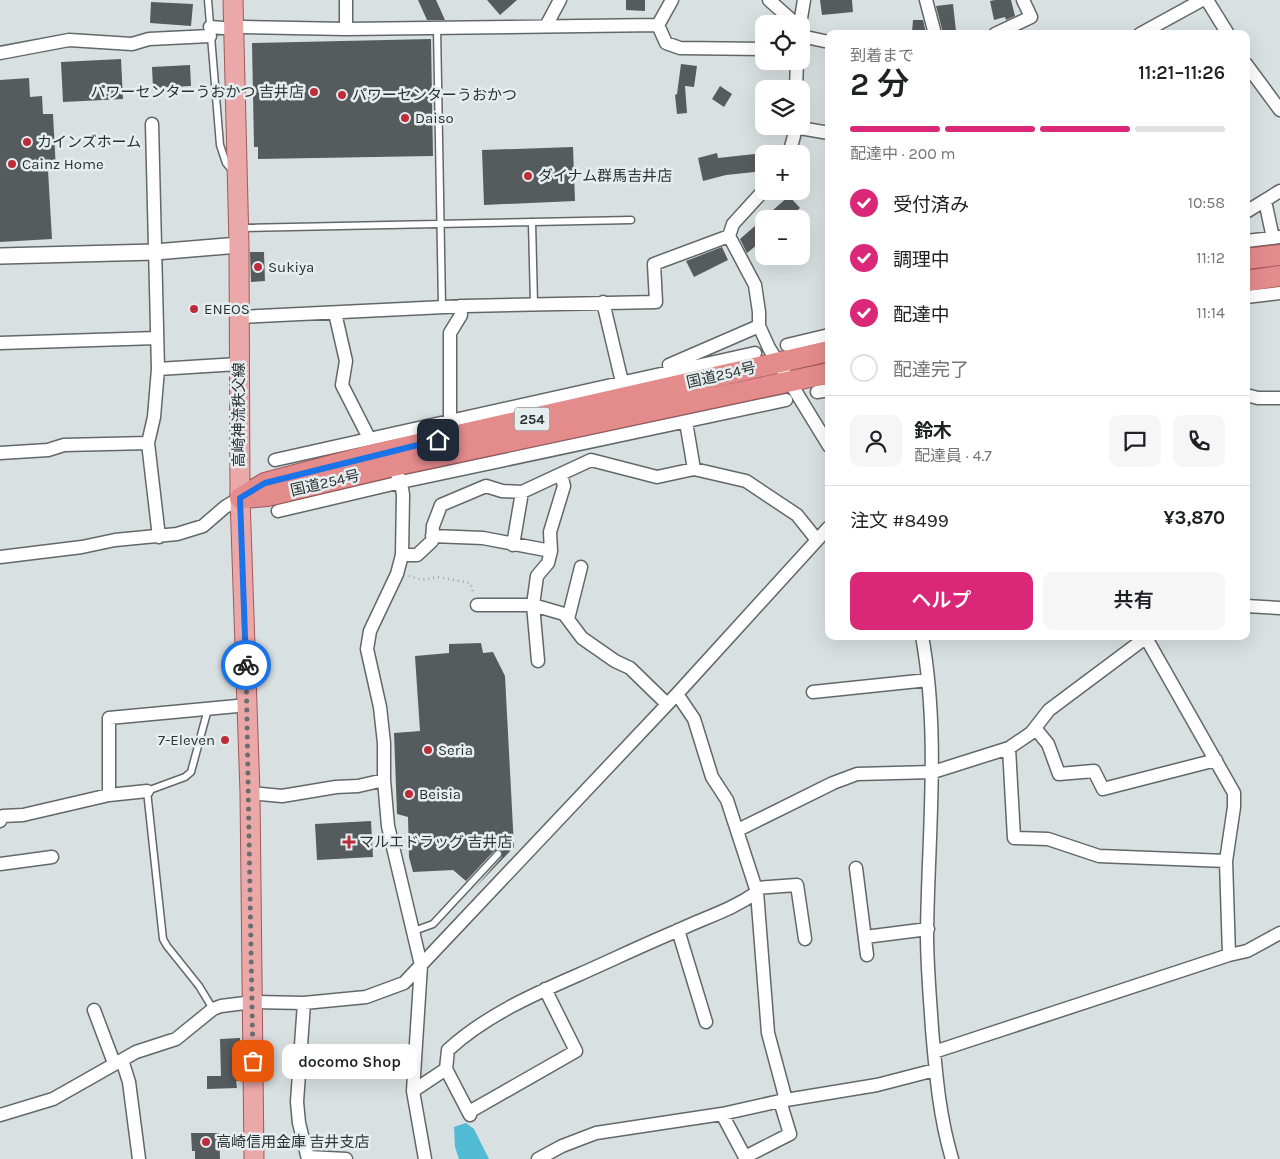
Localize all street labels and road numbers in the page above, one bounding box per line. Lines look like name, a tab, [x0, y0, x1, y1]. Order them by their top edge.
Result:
street label: 国道254号	[685, 358, 757, 392]
street label: 高崎神流秩父線	[230, 362, 248, 468]
road number: 254	[514, 408, 550, 430]
street label: 国道254号	[289, 466, 361, 500]

